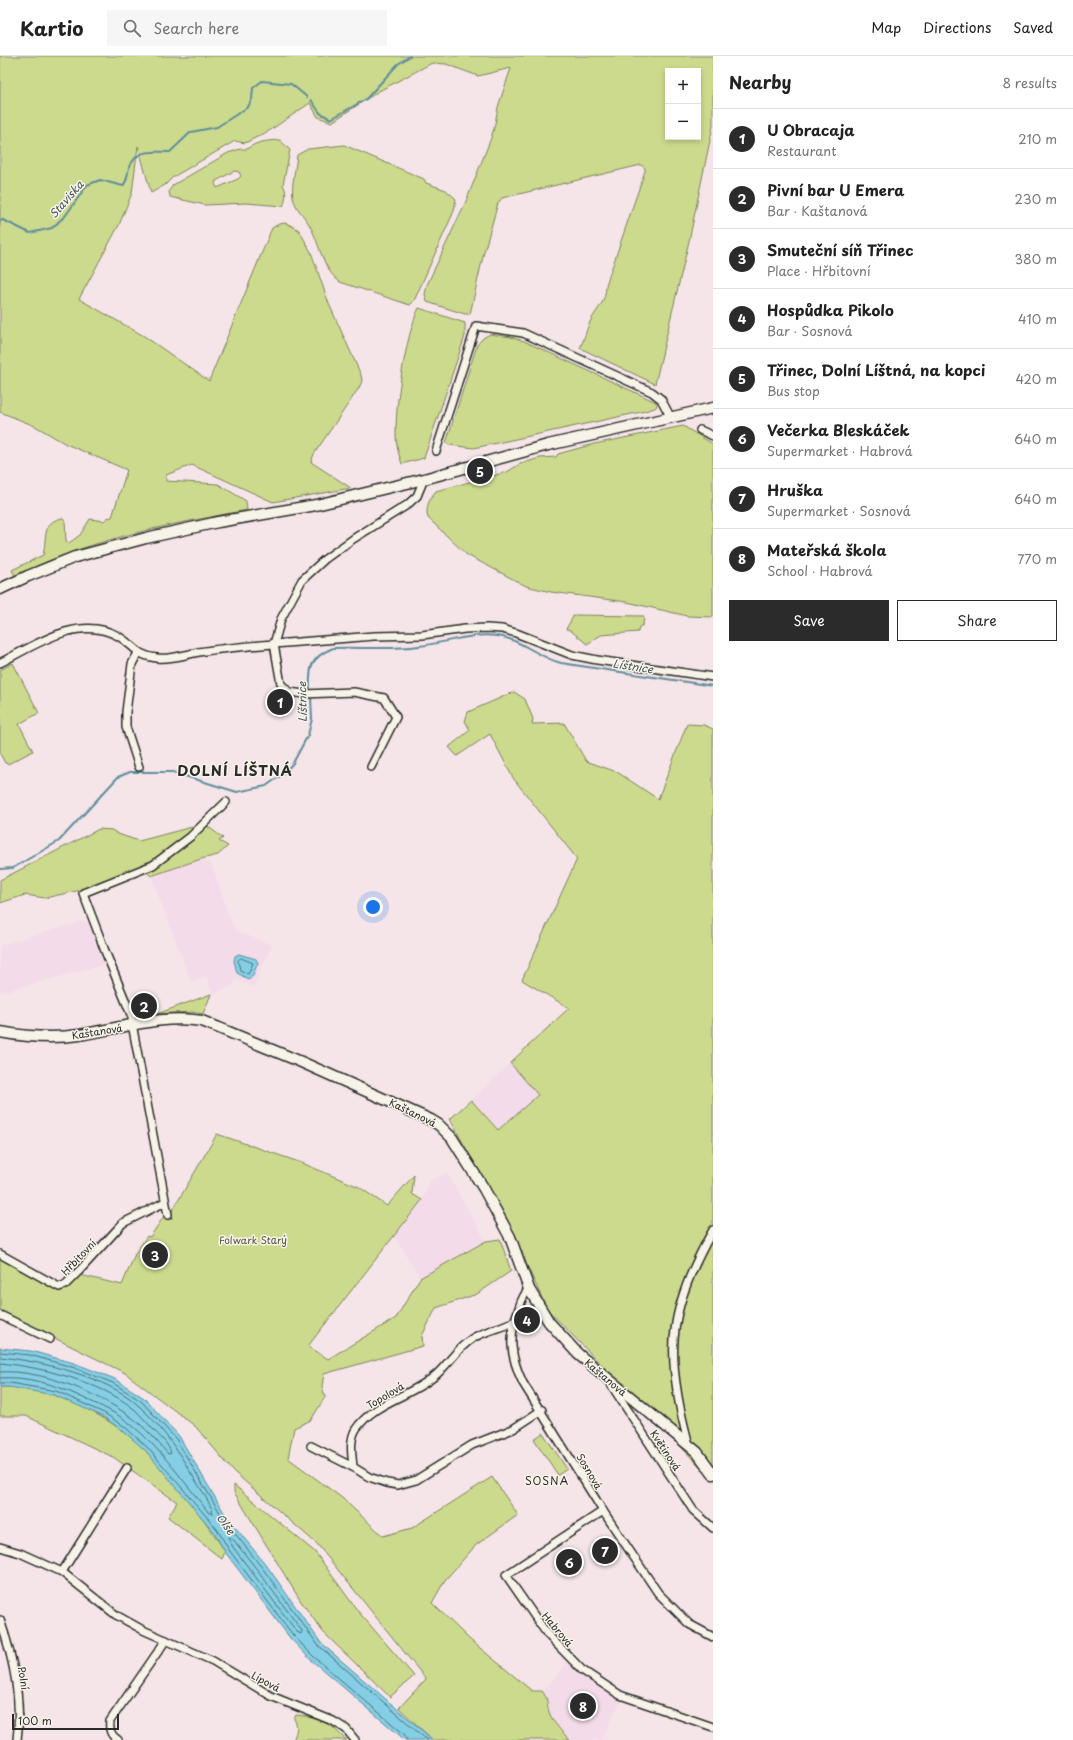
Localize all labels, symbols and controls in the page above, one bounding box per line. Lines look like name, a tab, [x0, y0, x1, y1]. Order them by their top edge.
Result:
search box	[107, 10, 387, 46]
text: Kartio	[20, 14, 83, 42]
text: Search here	[153, 16, 239, 39]
icon: search	[121, 17, 143, 39]
text: Map	[871, 17, 901, 38]
text: Directions	[923, 17, 991, 38]
text: Saved	[1013, 17, 1053, 38]
map controls	[665, 68, 701, 140]
button: +	[665, 68, 701, 104]
text: Nearby	[729, 69, 791, 95]
text: 8 results	[1003, 73, 1057, 92]
button: −	[665, 104, 701, 140]
text: U Obracaja	[767, 118, 855, 141]
text: 1	[739, 129, 745, 148]
text: 210 m	[1018, 129, 1057, 148]
text: Restaurant	[767, 141, 837, 160]
water label: Staviska	[45, 176, 88, 222]
text: Pivní bar U Emera	[767, 178, 904, 201]
text: 2	[737, 189, 747, 208]
text: 230 m	[1015, 189, 1057, 208]
text: Bar · Kaštanová	[767, 201, 867, 220]
text: Smuteční síň Třinec	[767, 238, 913, 261]
text: 3	[738, 249, 746, 268]
text: 380 m	[1014, 249, 1057, 268]
text: Place · Hřbitovní	[767, 261, 871, 280]
text: Hospůdka Pikolo	[767, 298, 894, 321]
text: 4	[738, 309, 746, 328]
text: 410 m	[1018, 309, 1057, 328]
text: Bar · Sosnová	[767, 321, 852, 340]
text: Třinec, Dolní Líštná, na kopci	[767, 358, 985, 381]
text: 5	[738, 369, 746, 388]
text: 420 m	[1015, 369, 1057, 388]
text: Bus stop	[767, 381, 820, 400]
text: Večerka Bleskáček	[767, 418, 910, 441]
text: 6	[737, 429, 747, 448]
text: 640 m	[1014, 429, 1057, 448]
text: Supermarket · Habrová	[767, 441, 913, 460]
pin: 5	[467, 456, 493, 486]
text: Hruška	[767, 478, 823, 501]
text: 7	[738, 489, 746, 508]
text: 640 m	[1014, 489, 1057, 508]
text: Supermarket · Sosnová	[767, 501, 911, 520]
text: Mateřská škola	[767, 538, 887, 561]
text: 8	[738, 549, 746, 568]
text: 770 m	[1017, 549, 1057, 568]
text: School · Habrová	[767, 561, 873, 580]
button: Save	[729, 600, 889, 641]
button: Share	[897, 600, 1057, 641]
water label: Líštnice	[612, 654, 655, 678]
water label: Líštnice	[293, 681, 311, 722]
pin: 1	[267, 687, 293, 717]
district label: DOLNÍ LÍŠTNÁ	[177, 760, 293, 781]
your location	[363, 897, 383, 917]
pin: 2	[131, 991, 157, 1021]
street label: Kaštanová	[71, 1019, 124, 1042]
street label: Kaštanová	[387, 1094, 440, 1130]
park label: Folwark Starý	[219, 1232, 287, 1247]
street label: Hřbitovní	[57, 1235, 99, 1278]
pin: 3	[142, 1240, 168, 1270]
pin: 4	[514, 1305, 540, 1335]
street label: Kaštanová	[582, 1355, 631, 1400]
street label: Topolová	[363, 1377, 407, 1412]
street label: Květinová	[647, 1427, 685, 1474]
street label: Sosnová	[573, 1450, 607, 1492]
district label: SOSNA	[525, 1472, 569, 1489]
water label: Olše	[213, 1510, 240, 1539]
pin: 7	[592, 1536, 618, 1566]
pin: 6	[556, 1547, 582, 1577]
street label: Habrová	[539, 1608, 578, 1650]
street label: Polní	[15, 1665, 33, 1691]
street label: Lípová	[249, 1667, 284, 1695]
pin: 8	[570, 1691, 596, 1721]
scale bar	[12, 1712, 119, 1731]
text: 100 m	[18, 1712, 52, 1729]

